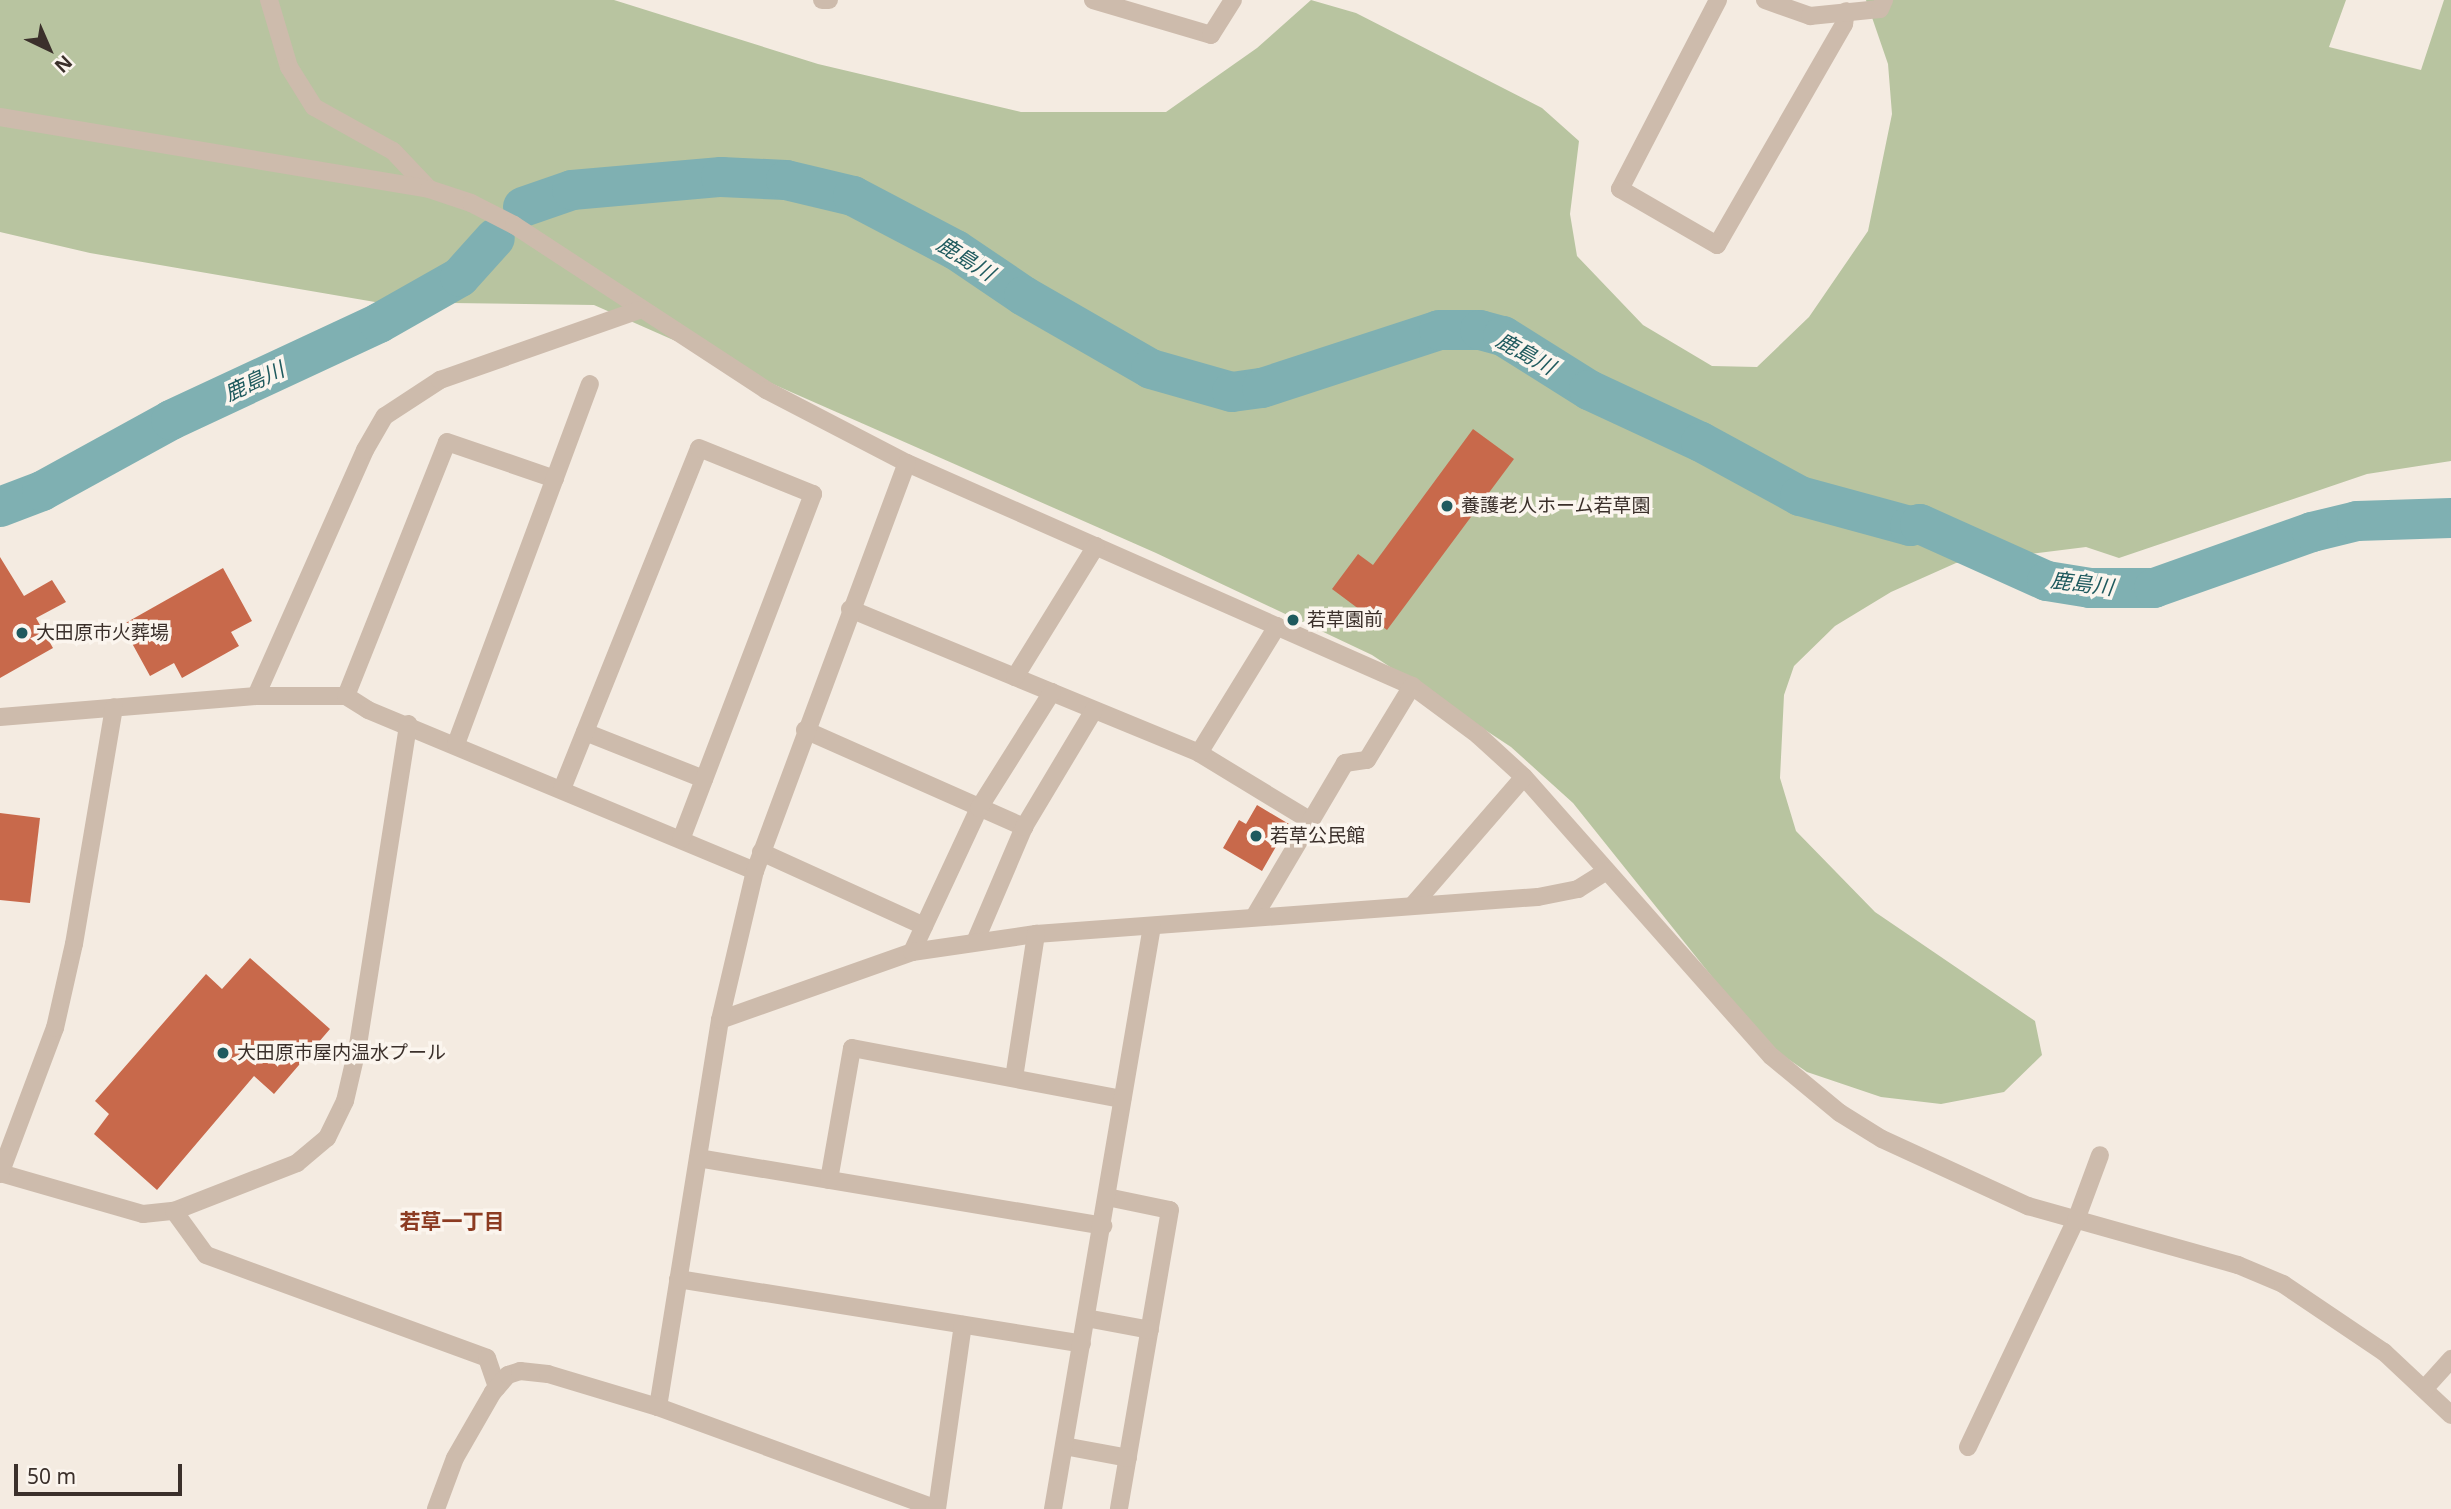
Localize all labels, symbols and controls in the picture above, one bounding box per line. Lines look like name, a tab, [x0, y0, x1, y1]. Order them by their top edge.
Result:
north arrow	[14, 14, 84, 84]
text: N	[49, 49, 78, 79]
water label: 鹿島川	[933, 231, 999, 285]
water label: 鹿島川	[1492, 327, 1560, 379]
water label: 鹿島川	[220, 356, 288, 406]
place label: 養護老人ホーム若草園	[1461, 495, 1651, 517]
marker: 養護老人ホーム若草園	[1439, 498, 1455, 514]
water label: 鹿島川	[2049, 567, 2115, 599]
place label: 若草園前	[1307, 609, 1383, 631]
marker: 若草園前	[1285, 612, 1301, 628]
place label: 大田原市火葬場	[36, 622, 169, 644]
marker: 大田原市火葬場	[14, 625, 30, 641]
place label: 若草公民館	[1270, 825, 1365, 847]
marker: 若草公民館	[1248, 828, 1264, 844]
place label: 大田原市屋内温水プール	[237, 1042, 446, 1064]
marker: 大田原市屋内温水プール	[215, 1045, 231, 1061]
district label: 若草一丁目	[400, 1208, 504, 1234]
scale bar	[18, 1450, 186, 1494]
text: 50 m	[27, 1462, 76, 1490]

